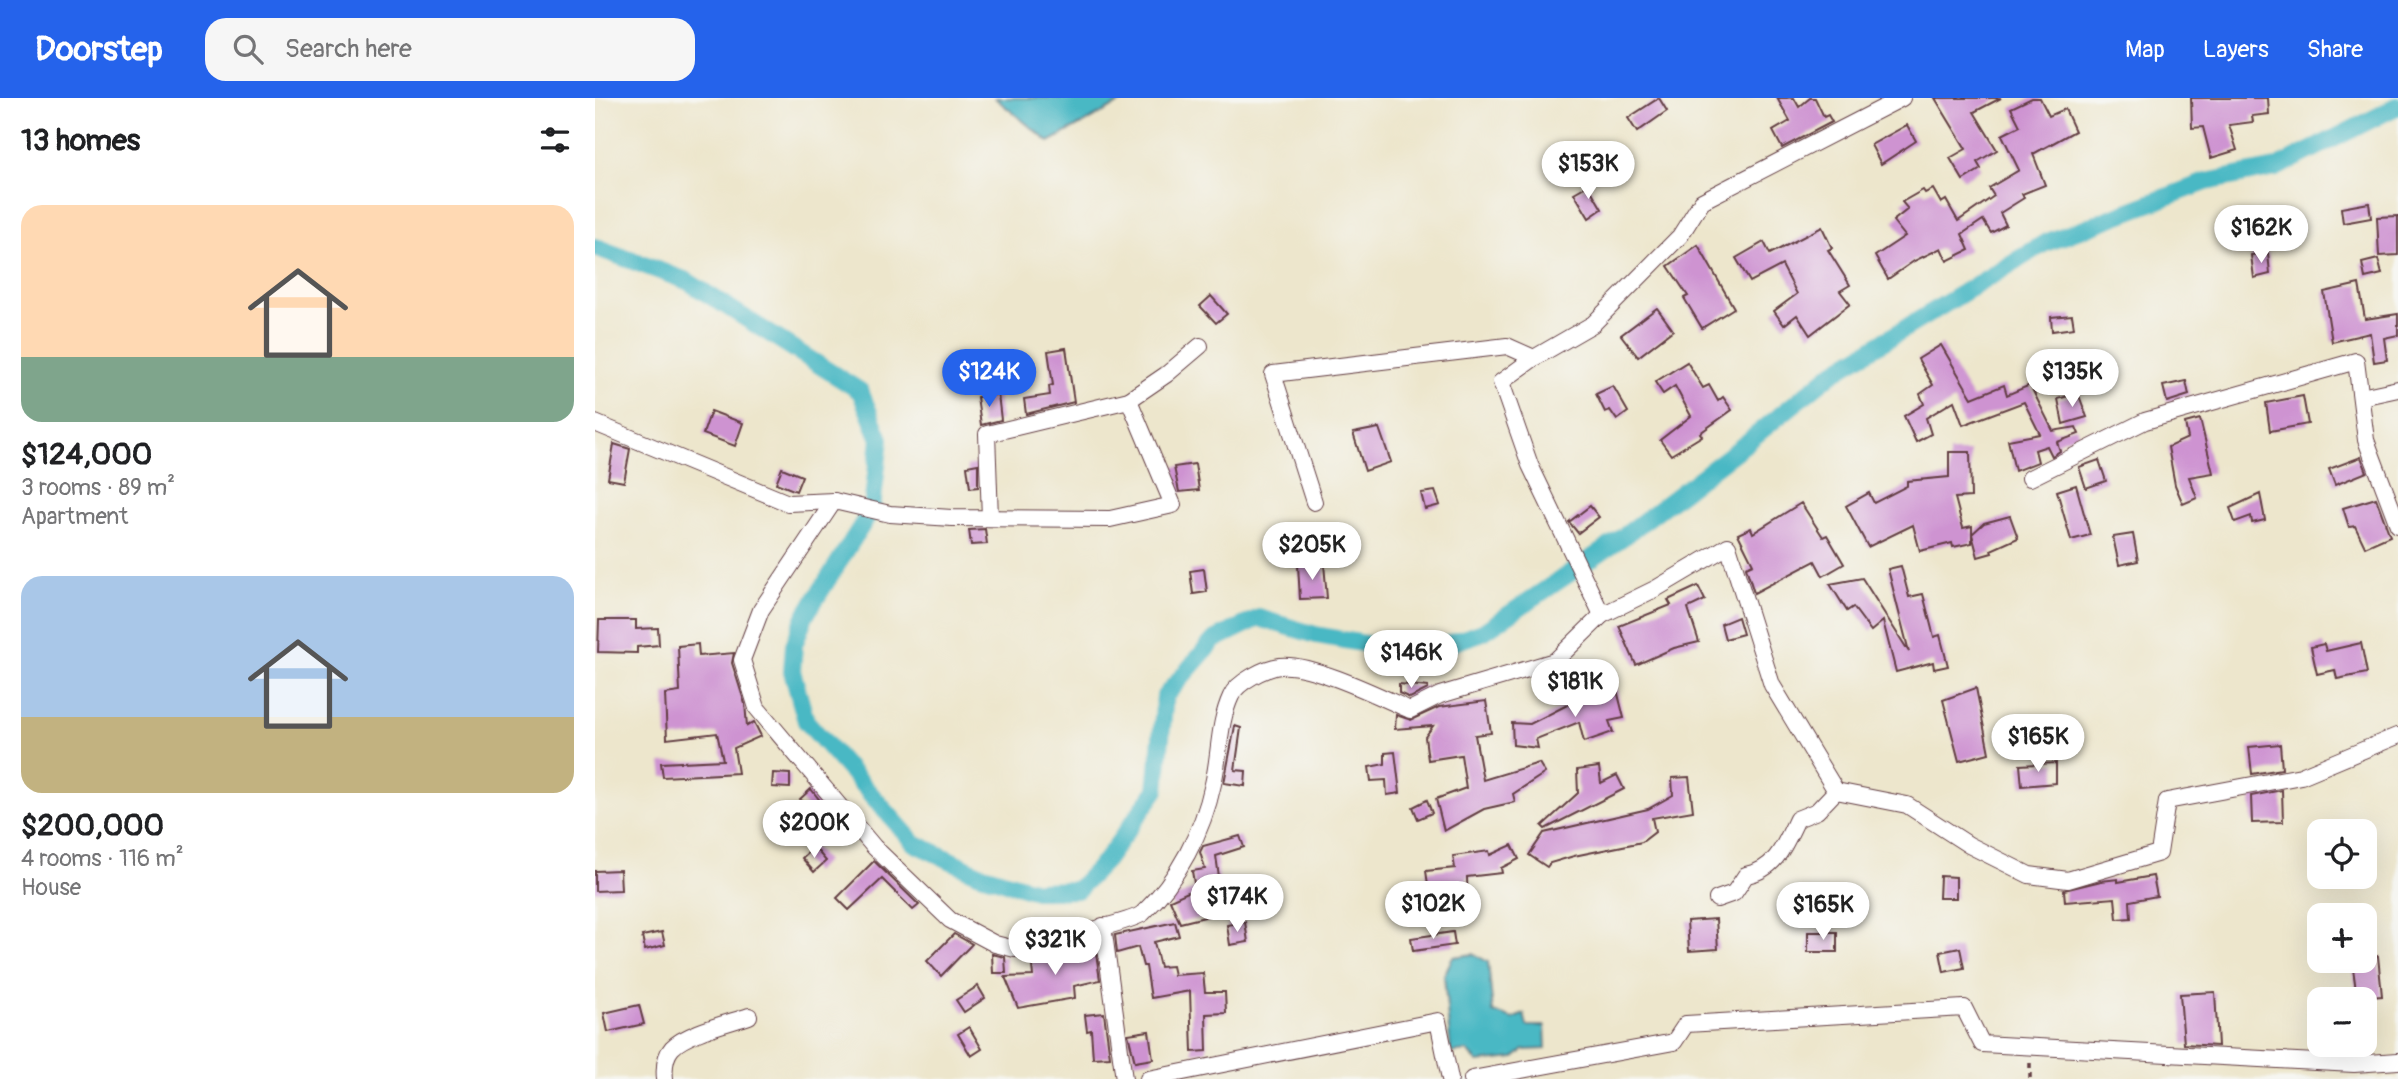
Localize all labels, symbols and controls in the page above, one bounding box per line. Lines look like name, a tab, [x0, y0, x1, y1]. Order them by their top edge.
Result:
search box	[205, 18, 695, 81]
text: Doorstep	[35, 29, 163, 70]
icon: search	[229, 30, 267, 68]
text: Search here	[285, 33, 412, 65]
text: Map	[2125, 35, 2165, 64]
text: Layers	[2203, 35, 2269, 64]
text: Share	[2307, 35, 2363, 64]
icon: filters	[536, 121, 574, 159]
text: 13 homes	[21, 122, 140, 159]
pin: $153K	[1539, 141, 1637, 201]
text: $153K	[1558, 149, 1618, 178]
pin: $162K	[2212, 206, 2310, 265]
text: $162K	[2230, 213, 2292, 242]
icon: home	[235, 250, 361, 376]
pin: $124K	[940, 350, 1038, 409]
pin: $135K	[2023, 350, 2121, 409]
text: $124K	[958, 357, 1020, 386]
text: $135K	[2042, 357, 2102, 386]
text: $124,000	[21, 436, 152, 473]
text: 3 rooms · 89 m²	[21, 473, 175, 502]
text: Apartment	[21, 502, 128, 531]
pin: $205K	[1263, 522, 1361, 582]
text: $205K	[1278, 530, 1346, 559]
icon: home	[235, 621, 361, 747]
pin: $146K	[1362, 630, 1460, 690]
text: $146K	[1380, 638, 1442, 667]
pin: $181K	[1526, 660, 1624, 719]
text: $181K	[1547, 667, 1603, 696]
pin: $165K	[1989, 714, 2087, 774]
text: $165K	[2007, 722, 2069, 751]
pin: $200K	[765, 800, 863, 860]
text: $200,000	[21, 807, 164, 844]
text: $200K	[779, 808, 849, 837]
map controls	[2307, 819, 2377, 1057]
button: locate	[2307, 819, 2377, 889]
text: 4 rooms · 116 m²	[21, 844, 184, 873]
text: House	[21, 873, 81, 902]
pin: $174K	[1188, 874, 1286, 934]
text: $174K	[1207, 882, 1267, 911]
pin: $102K	[1384, 882, 1482, 941]
pin: $165K	[1774, 882, 1872, 942]
text: $102K	[1401, 889, 1465, 918]
text: $165K	[1792, 890, 1854, 919]
button: +	[2307, 903, 2377, 973]
pin: $321K	[1006, 918, 1104, 977]
text: $321K	[1024, 925, 1086, 954]
button: −	[2307, 987, 2377, 1057]

